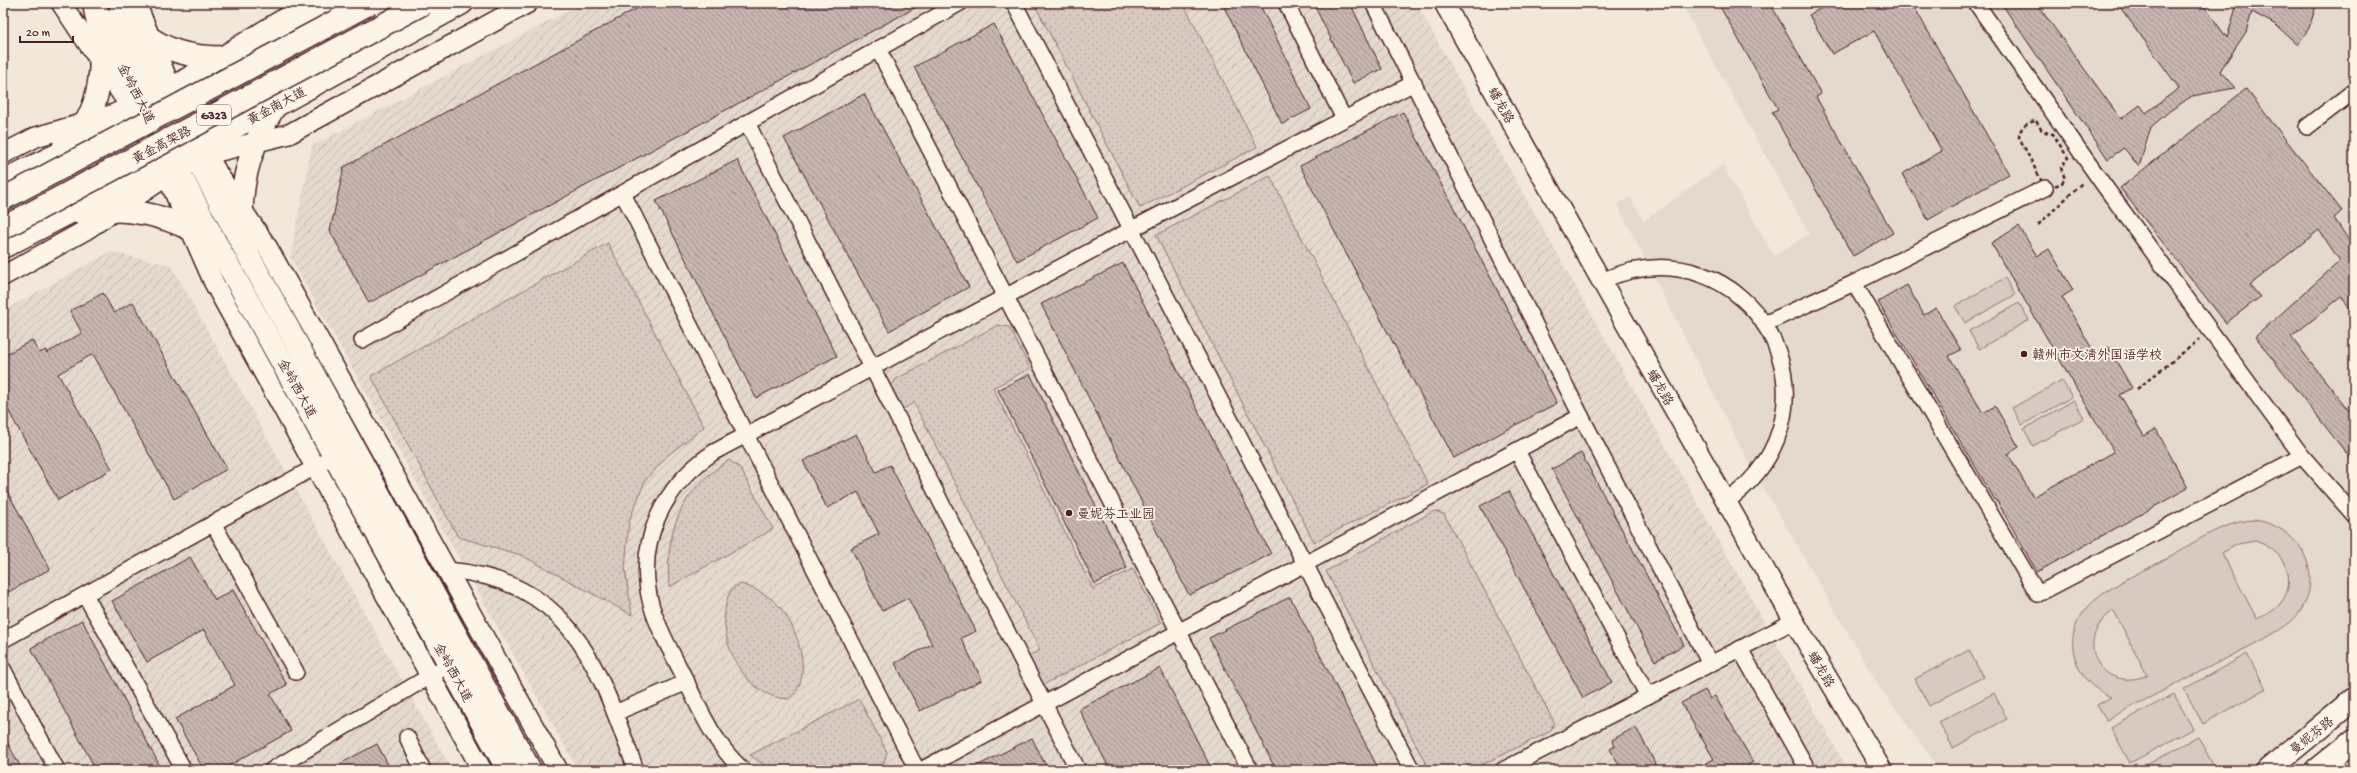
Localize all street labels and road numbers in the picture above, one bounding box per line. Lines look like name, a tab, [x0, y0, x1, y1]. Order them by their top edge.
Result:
street label: 金岭西大道	[113, 61, 157, 127]
street label: 黄金南大道	[244, 84, 309, 129]
street label: 蟠龙路	[1484, 85, 1517, 127]
road number: G323	[197, 105, 231, 125]
street label: 黄金高架路	[129, 123, 194, 168]
street label: 金岭西大道	[273, 357, 319, 421]
street label: 蟠龙路	[1643, 367, 1676, 409]
street label: 金岭西大道	[429, 641, 475, 705]
street label: 蟠龙路	[1804, 649, 1837, 691]
street label: 曼妮芬路	[2287, 714, 2338, 759]

